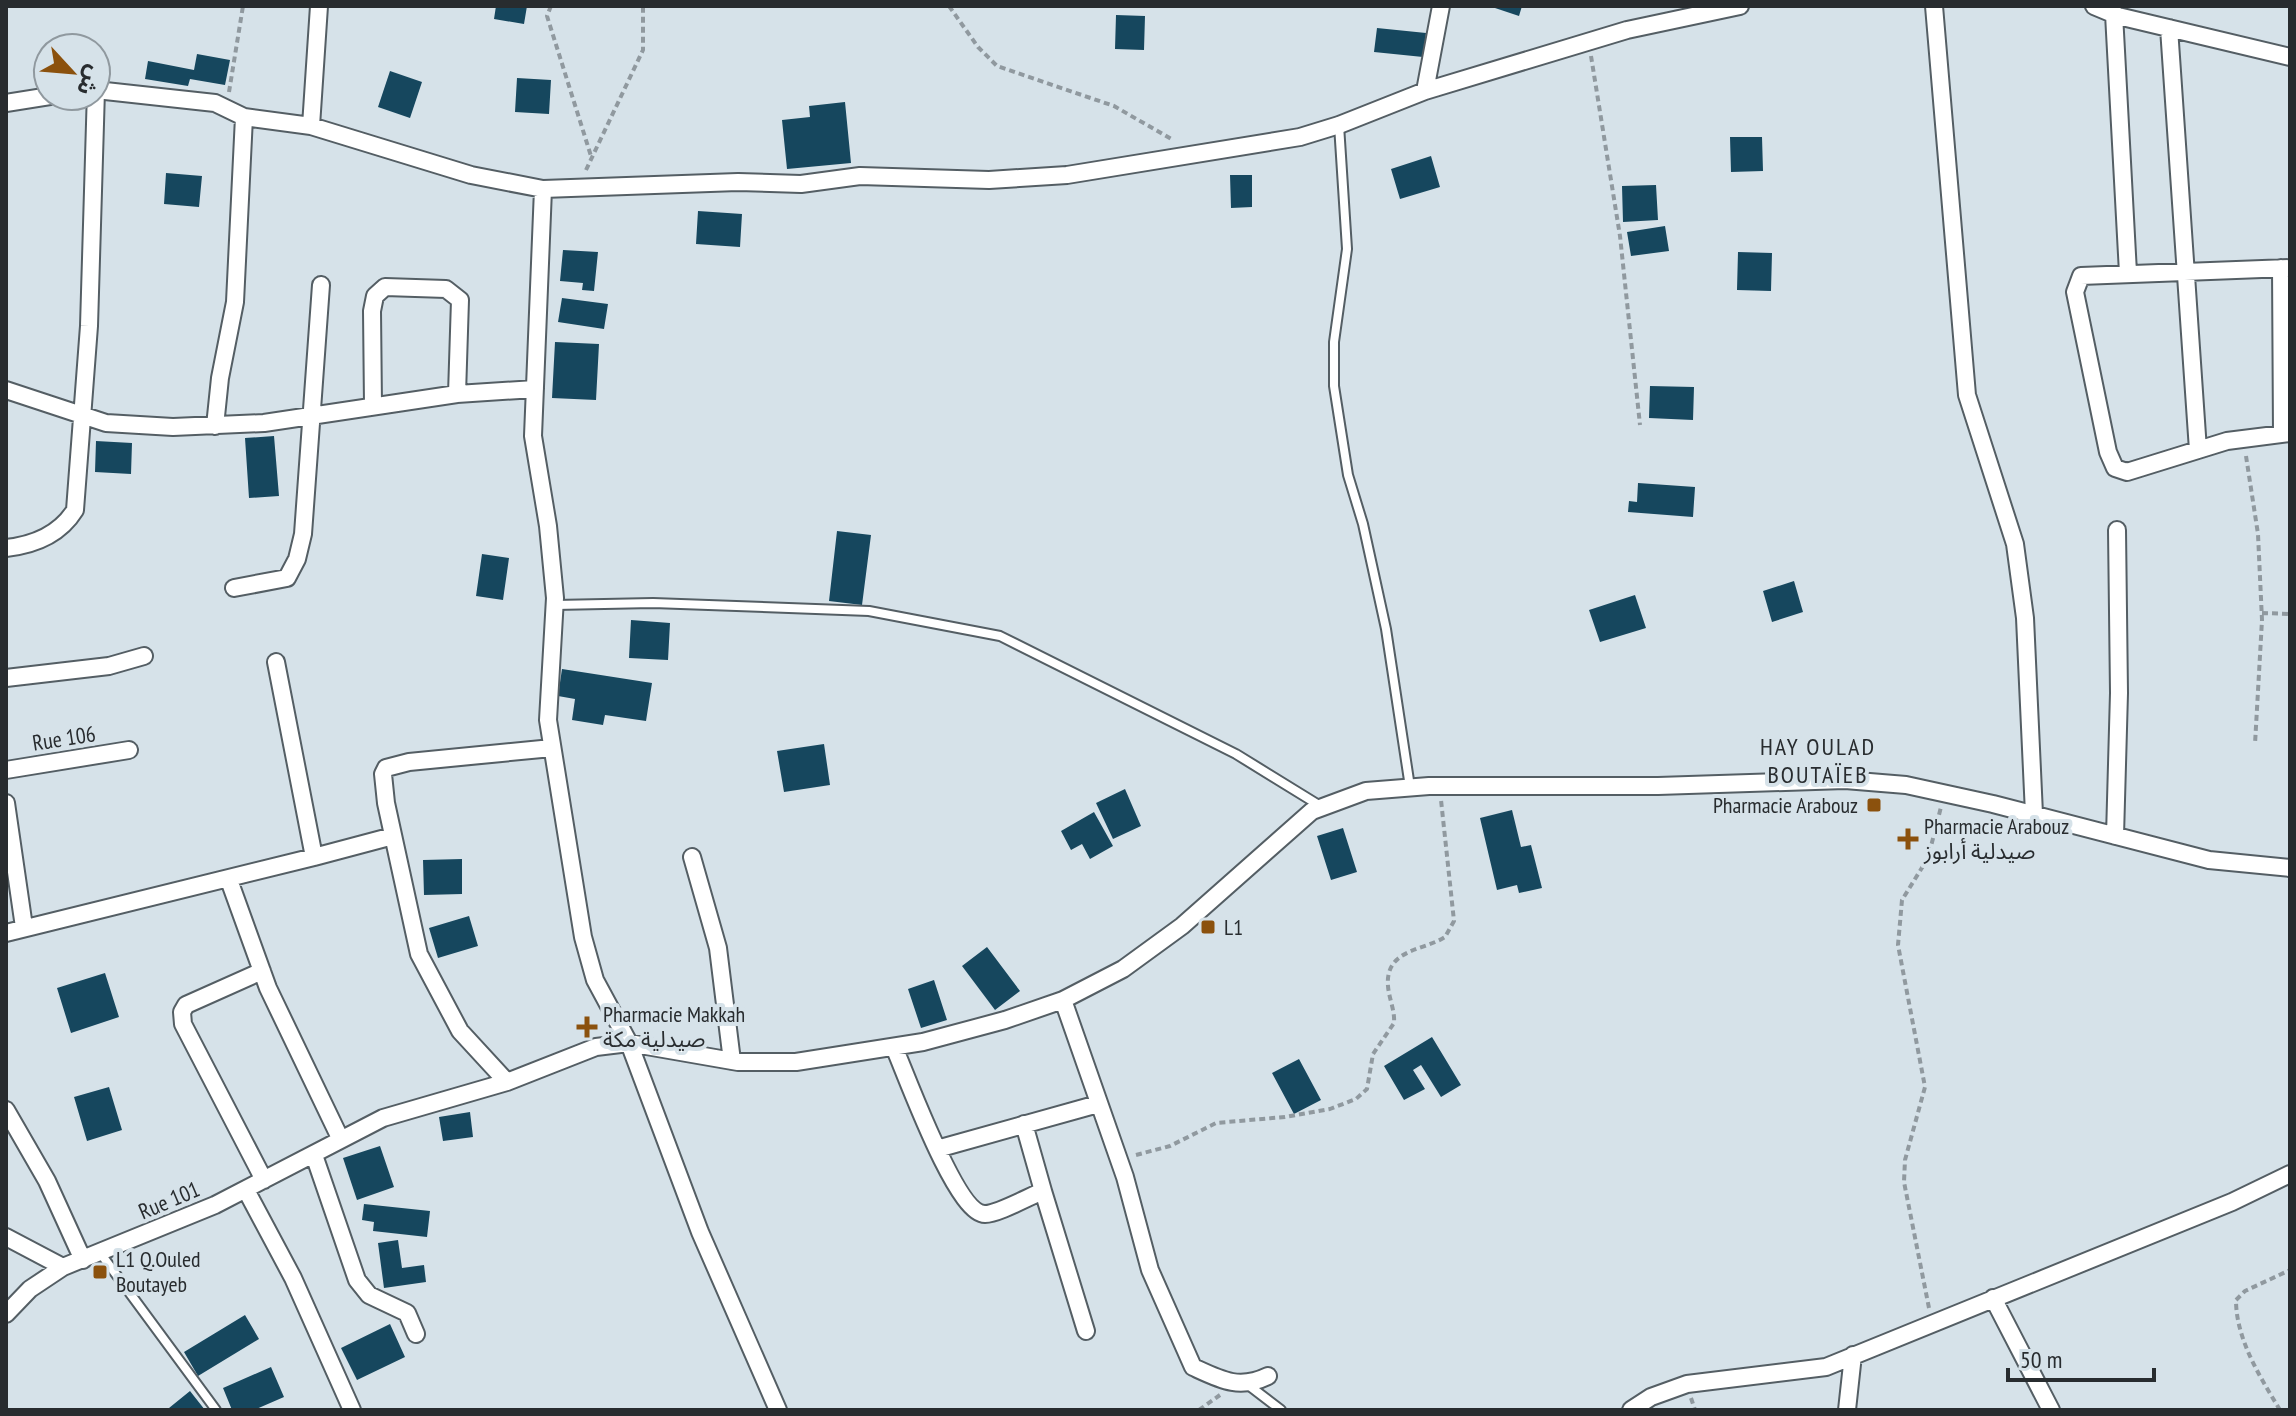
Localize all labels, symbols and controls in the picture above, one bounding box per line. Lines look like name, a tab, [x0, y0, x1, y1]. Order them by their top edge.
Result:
north arrow	[32, 32, 112, 112]
text: ش	[71, 61, 109, 100]
street label: Rue 106	[30, 719, 98, 757]
district label: HAY OULAD BOUTAÏEB	[1760, 731, 1876, 790]
place label: Pharmacie Arabouz	[1713, 791, 1858, 819]
marker: Pharmacie Arabouz	[1865, 796, 1883, 814]
place label: Pharmacie Arabouz صيدلية أرابوز	[1923, 812, 2069, 865]
marker: Pharmacie Arabouz صيدلية أرابوز	[1899, 830, 1917, 848]
place label: L1	[1224, 913, 1243, 941]
marker: L1	[1199, 918, 1217, 936]
place label: Pharmacie Makkah صيدلية مكة	[603, 1000, 745, 1053]
marker: Pharmacie Makkah صيدلية مكة	[578, 1018, 596, 1036]
street label: Rue 101	[134, 1175, 204, 1225]
place label: L1 Q.Ouled Boutayeb	[116, 1245, 201, 1298]
marker: L1 Q.Ouled Boutayeb	[91, 1263, 109, 1281]
scale bar	[2008, 1332, 2154, 1382]
text: 50 m	[2020, 1344, 2062, 1375]

